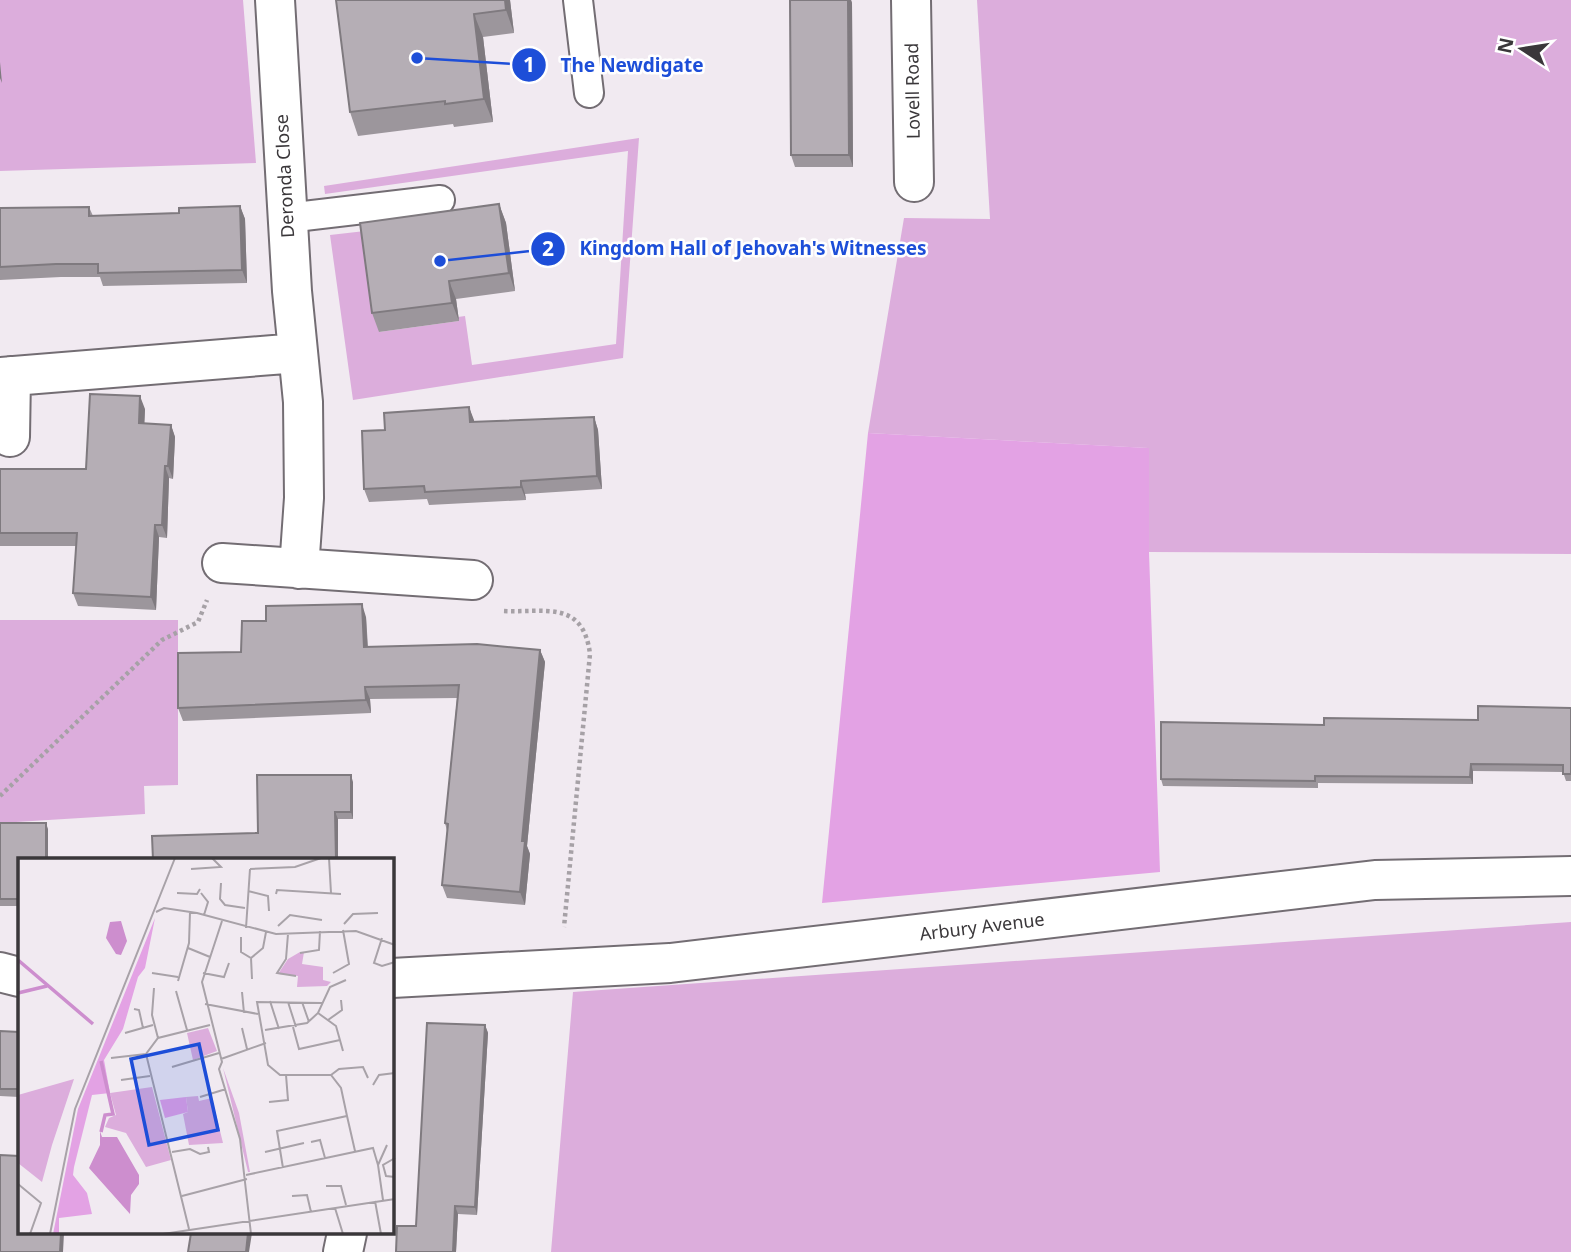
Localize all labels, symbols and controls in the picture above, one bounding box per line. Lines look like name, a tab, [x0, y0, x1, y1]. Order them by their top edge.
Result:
north arrow	[1487, 14, 1557, 84]
text: N	[1491, 35, 1520, 56]
street label: Lovell Road	[899, 43, 925, 139]
callout: The Newdigate	[512, 45, 718, 85]
text: 1	[523, 50, 535, 78]
text: The Newdigate	[561, 52, 703, 78]
street label: Deronda Close	[269, 114, 299, 239]
callout: Kingdom Hall of Jehovah's Witnesses	[531, 229, 941, 269]
text: 2	[542, 234, 554, 262]
text: Kingdom Hall of Jehovah's Witnesses	[579, 235, 927, 261]
inset map	[18, 858, 394, 1234]
street label: Arbury Avenue	[918, 906, 1046, 946]

